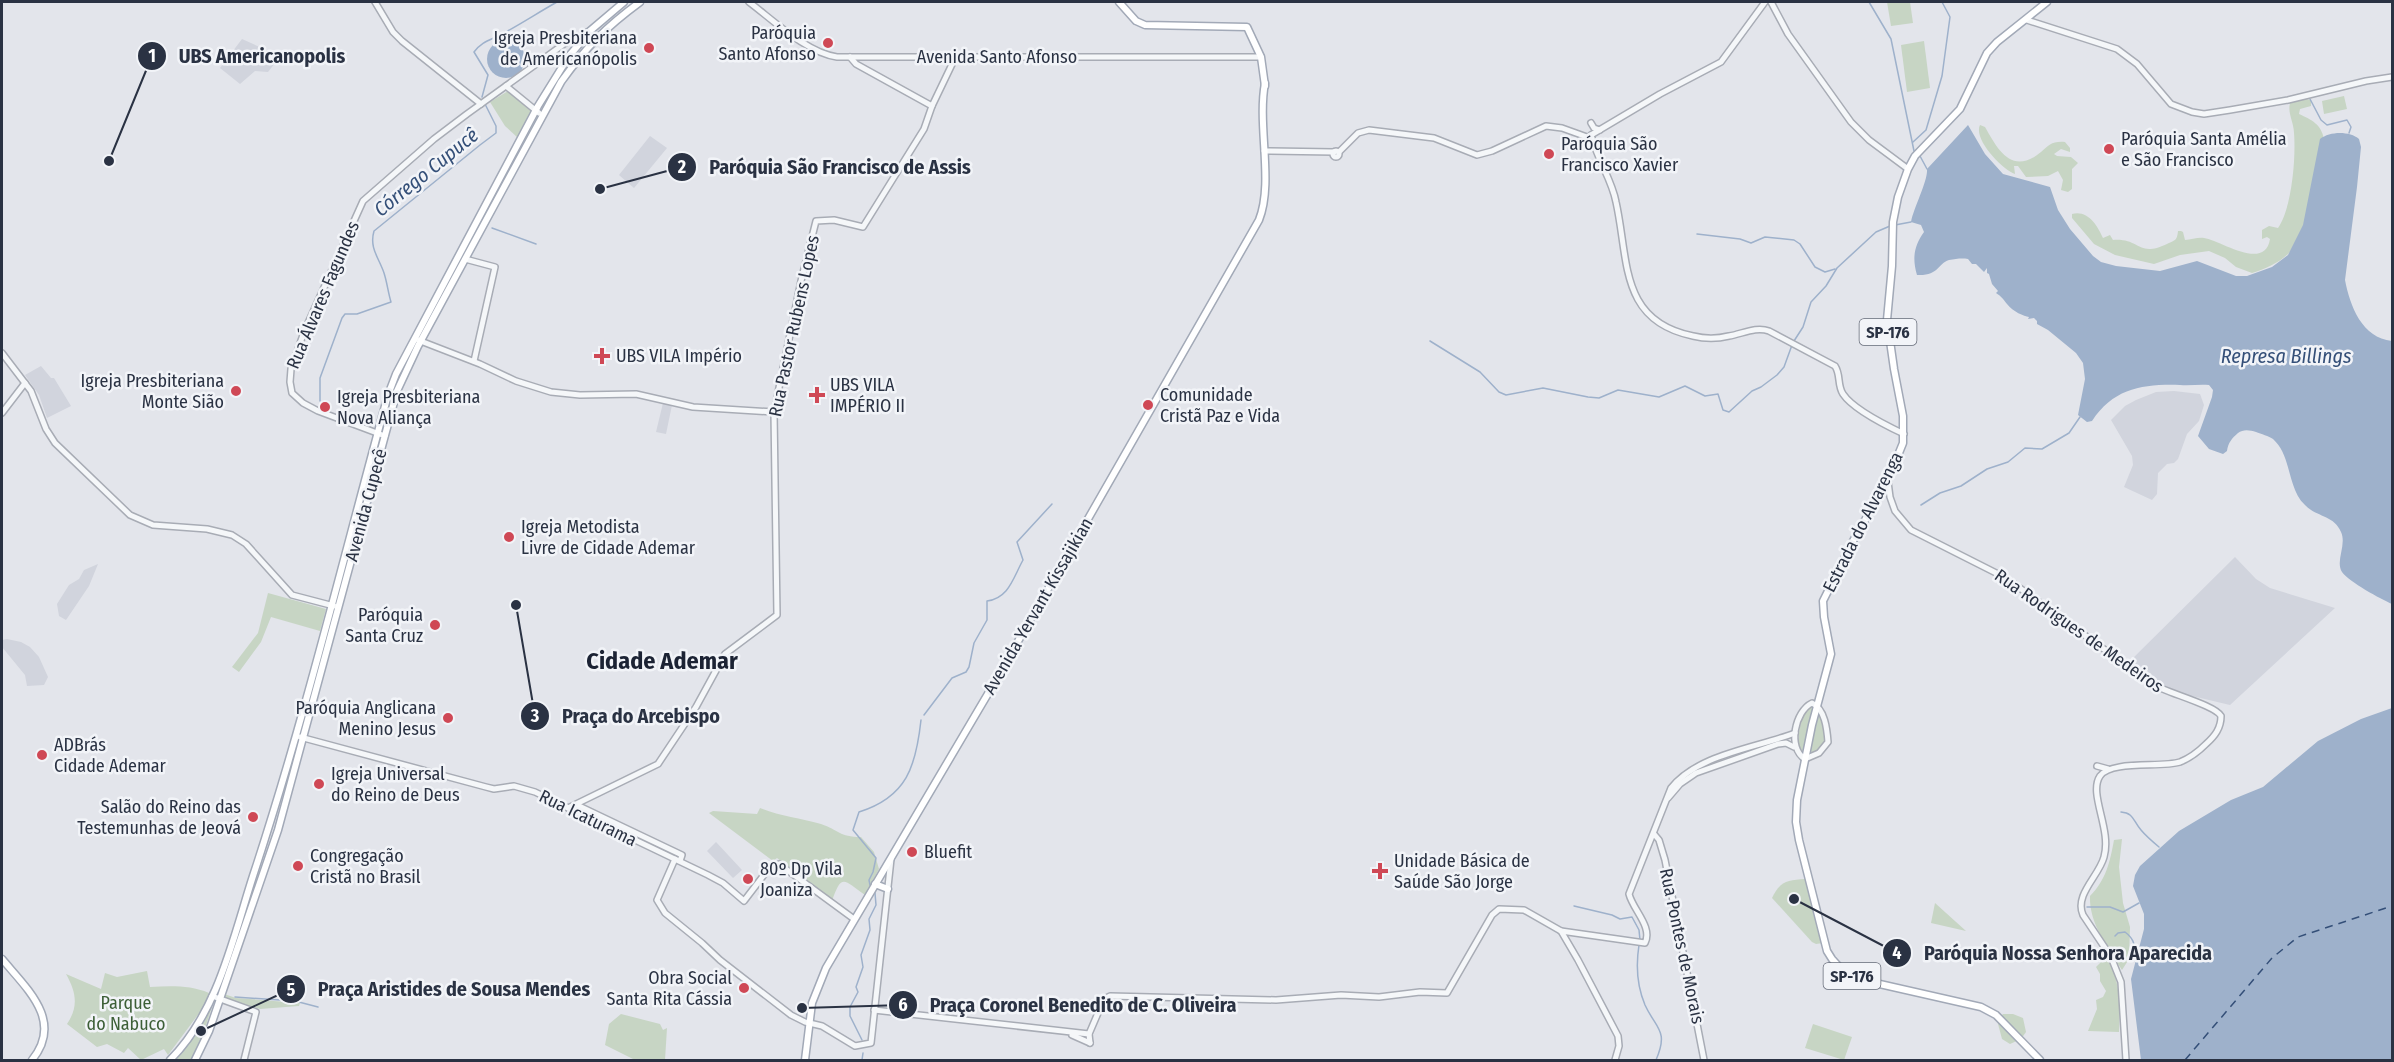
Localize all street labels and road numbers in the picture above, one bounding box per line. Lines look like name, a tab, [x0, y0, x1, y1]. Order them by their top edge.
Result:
street label: Avenida Santo Afonso	[917, 46, 1077, 68]
street label: Rua Álvares Fagundes	[281, 217, 364, 372]
street label: Rua Pastor Rubens Lopes	[764, 233, 824, 419]
road number: SP-176	[1860, 319, 1916, 345]
street label: Avenida Cupecê	[340, 446, 392, 564]
street label: Estrada do Alvarenga	[1818, 448, 1908, 596]
street label: Avenida Yervant Kissajikian	[978, 514, 1098, 698]
street label: Rua Rodrigues de Medeiros	[1990, 564, 2168, 698]
street label: Rua Icaturama	[536, 785, 641, 851]
street label: Rua Pontes de Morais	[1655, 866, 1709, 1026]
road number: SP-176	[1824, 963, 1880, 989]

